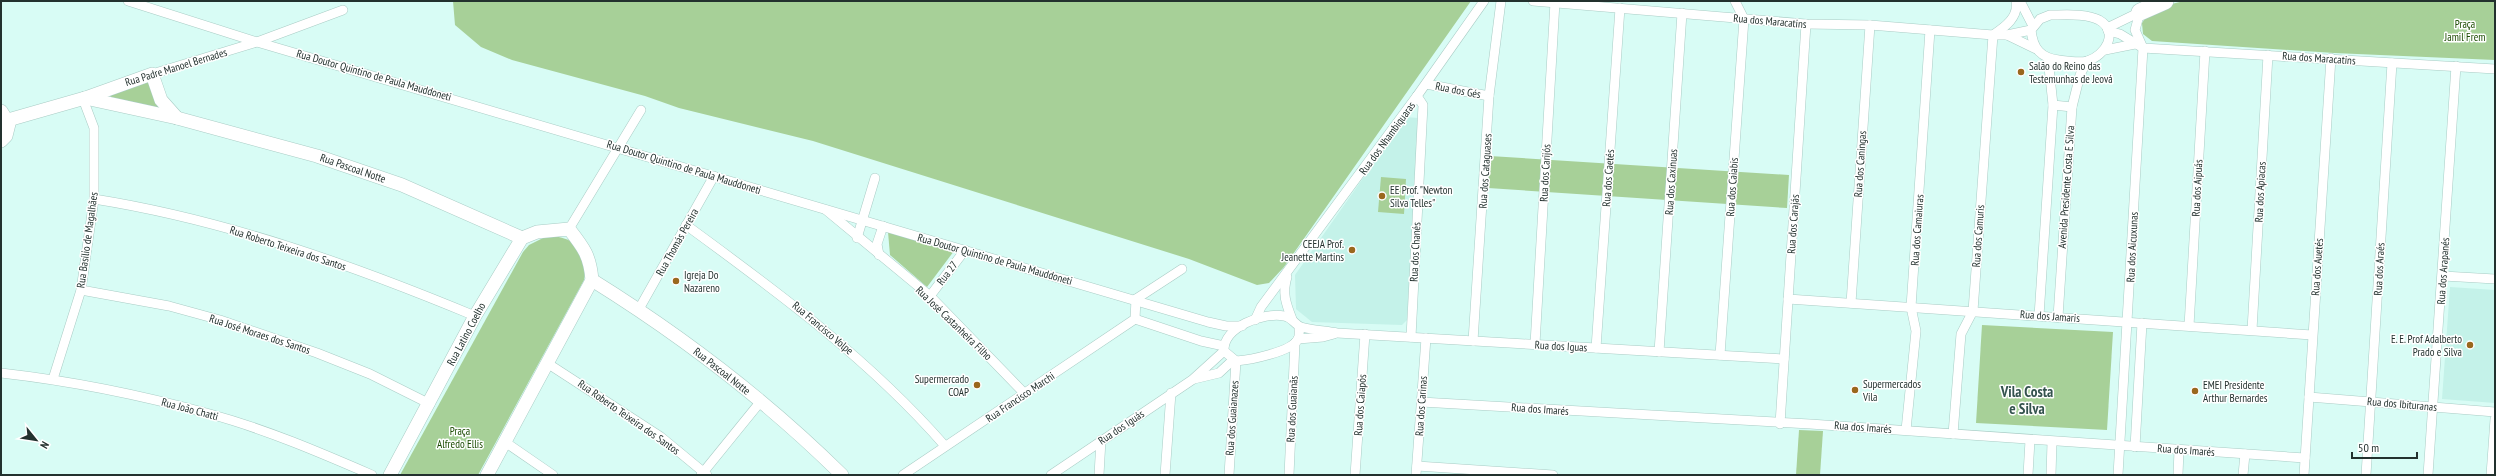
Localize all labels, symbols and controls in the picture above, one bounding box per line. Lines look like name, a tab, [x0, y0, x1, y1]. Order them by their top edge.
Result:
street label: Rua dos Maracatins	[1733, 11, 1807, 31]
park label: Praça Jamil Frem	[2444, 17, 2485, 44]
street label: Rua Padre Manoel Bernades	[123, 45, 229, 89]
street label: Rua Doutor Quintino de Paula Mauddoneti	[295, 46, 453, 104]
street label: Rua dos Maracatins	[2282, 48, 2356, 68]
place label: Salão do Reino das Testemunhas de Jeová	[2029, 59, 2113, 86]
marker: Salão do Reino das Testemunhas de Jeová	[2016, 67, 2026, 77]
street label: Rua dos Gés	[1434, 79, 1482, 101]
street label: Rua dos Nhambiquaras	[1356, 99, 1418, 177]
street label: Avenida Presidente Costa E Silva	[2055, 125, 2077, 249]
street label: Rua dos Caningas	[1851, 130, 1869, 198]
street label: Rua dos Cataguases	[1475, 133, 1495, 209]
street label: Rua Doutor Quintino de Paula Mauddoneti	[605, 137, 763, 197]
street label: Rua dos Carijós	[1536, 143, 1554, 202]
street label: Rua dos Caxinuas	[1662, 148, 1680, 216]
street label: Rua dos Caetés	[1599, 149, 1617, 207]
street label: Rua Pascoal Notte	[318, 150, 388, 186]
street label: Rua dos Caiabis	[1723, 157, 1741, 217]
street label: Rua dos Aipuás	[2189, 159, 2206, 217]
street label: Rua dos Apiacas	[2251, 161, 2269, 223]
place label: EE Prof. "Newton Silva Telles"	[1390, 183, 1452, 210]
street label: Rua Basílio de Magalhães	[73, 191, 101, 289]
marker: EE Prof. "Newton Silva Telles"	[1377, 191, 1387, 201]
street label: Rua dos Carajás	[1784, 194, 1802, 254]
street label: Rua dos Camaiuras	[1908, 194, 1926, 266]
street label: Rua dos Camuris	[1969, 204, 1987, 268]
street label: Rua Thomás Pereira	[653, 206, 701, 278]
street label: Rua dos Aicuxunas	[2123, 211, 2141, 283]
street label: Rua dos Chanés	[1406, 222, 1424, 282]
street label: Rua Roberto Teixeira dos Santos	[228, 223, 348, 273]
street label: Rua Doutor Quintino de Paula Mauddoneti	[916, 230, 1074, 288]
place label: CEEJA Prof. Jeanette Martins	[1281, 237, 1344, 264]
street label: Rua dos Auetés	[2308, 237, 2326, 296]
street label: Rua dos Arapanés	[2434, 237, 2452, 305]
street label: Rua dos Araés	[2371, 242, 2387, 296]
marker: CEEJA Prof. Jeanette Martins	[1347, 245, 1357, 255]
street label: Rua 27	[933, 258, 961, 288]
place label: Igreja Do Nazareno	[684, 268, 720, 295]
marker: Igreja Do Nazareno	[671, 276, 681, 286]
street label: Rua José Castanheira Filho	[913, 283, 995, 363]
street label: Rua Francisco Volpe	[790, 298, 857, 358]
street label: Rua Latino Coelho	[444, 300, 489, 368]
street label: Rua dos Jamaris	[2020, 307, 2081, 325]
street label: Rua José Moraes dos Santos	[208, 311, 313, 357]
place label: E. E. Prof Adalberto Prado e Silva	[2391, 332, 2462, 359]
street label: Rua dos Iguas	[1534, 338, 1588, 354]
marker: E. E. Prof Adalberto Prado e Silva	[2465, 340, 2475, 350]
street label: Rua Pascoal Notte	[691, 344, 754, 398]
street label: Rua Francisco Marchi	[983, 369, 1057, 425]
place label: Supermercado COAP	[915, 372, 969, 399]
street label: Rua dos Caiapós	[1351, 373, 1369, 436]
street label: Rua dos Guaianãs	[1283, 375, 1301, 443]
street label: Rua dos Carinas	[1412, 375, 1430, 436]
street label: Rua Roberto Teixeira dos Santos	[575, 376, 683, 458]
place label: Supermercados Vila	[1862, 377, 1921, 404]
place label: EMEI Presidente Arthur Bernardes	[2203, 378, 2268, 405]
marker: Supermercado COAP	[972, 380, 982, 390]
street label: Rua dos Guaianazes	[1222, 380, 1242, 456]
district label: Vila Costa e Silva	[2000, 382, 2053, 418]
marker: Supermercados Vila	[1850, 385, 1860, 395]
marker: EMEI Presidente Arthur Bernardes	[2190, 386, 2200, 396]
street label: Rua dos Ibituranas	[2366, 394, 2438, 414]
street label: Rua João Chatti	[160, 395, 220, 423]
street label: Rua dos Imarés	[1511, 400, 1570, 418]
street label: Rua dos Iguás	[1095, 406, 1147, 447]
street label: Rua dos Imarés	[1834, 418, 1893, 436]
north arrow	[16, 420, 56, 460]
park label: Praça Alfredo Ellis	[437, 424, 483, 451]
scale bar	[2352, 434, 2417, 460]
text: N	[37, 439, 52, 451]
text: 50 m	[2358, 440, 2379, 455]
street label: Rua dos Imarés	[2157, 441, 2216, 459]

